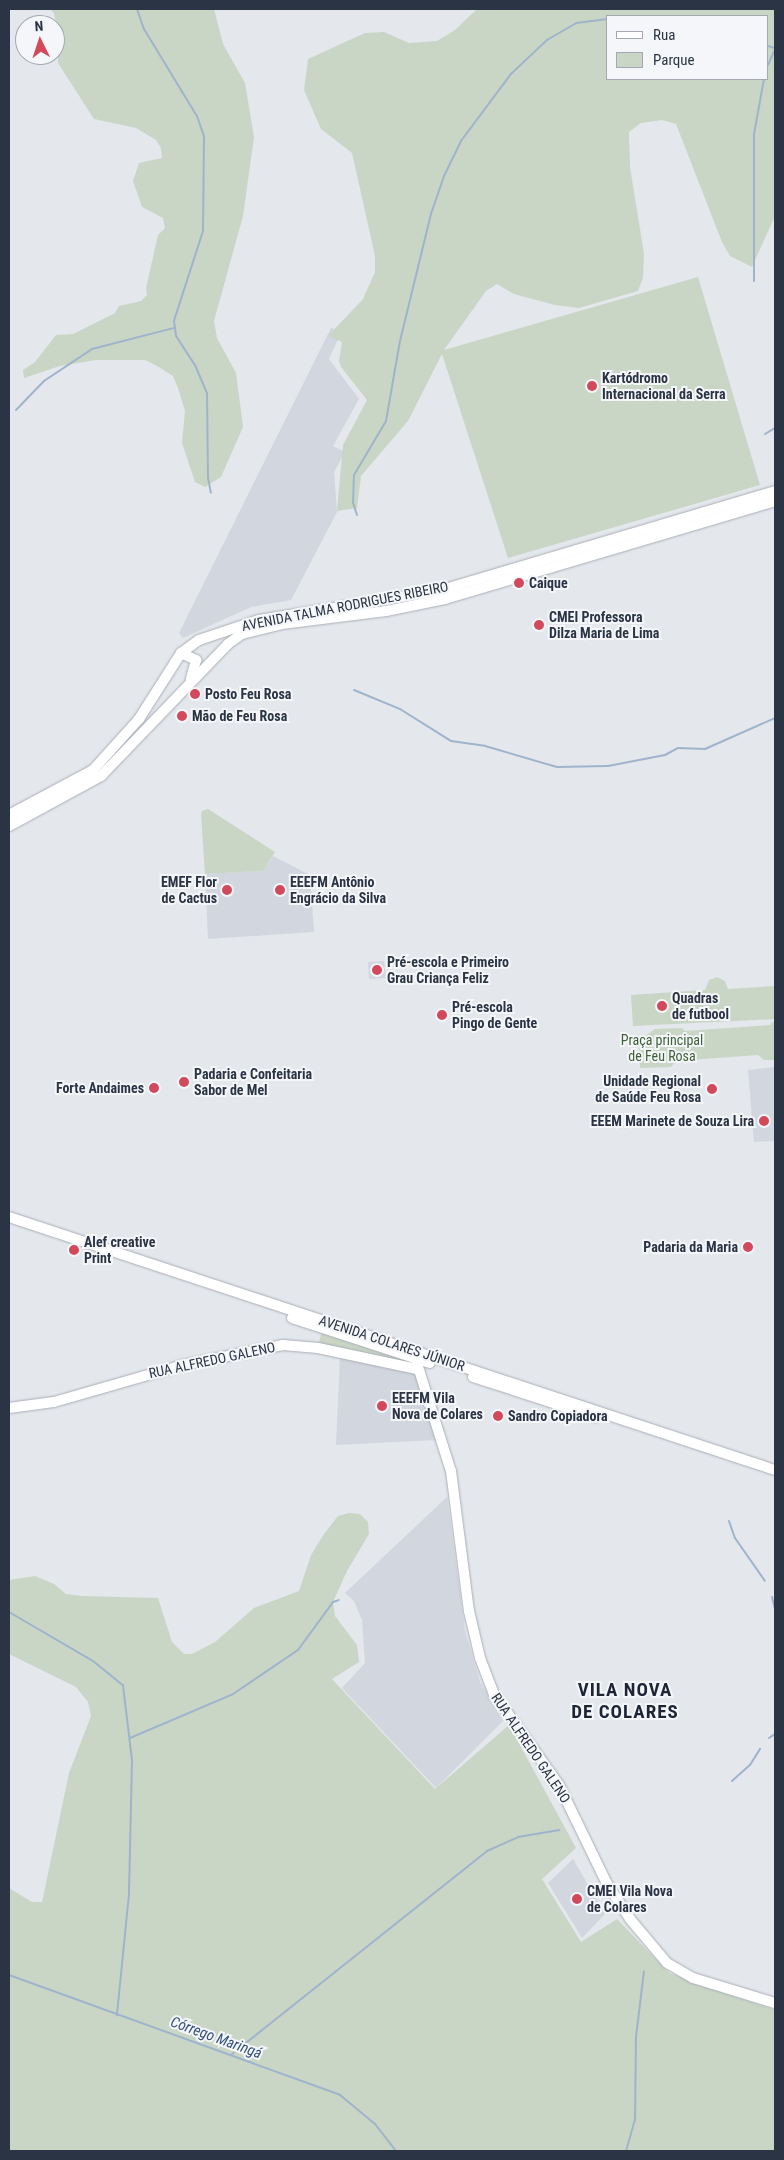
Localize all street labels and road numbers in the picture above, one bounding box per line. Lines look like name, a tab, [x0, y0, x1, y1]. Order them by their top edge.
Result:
street label: AVENIDA TALMA RODRIGUES RIBEIRO	[240, 578, 450, 634]
street label: AVENIDA COLARES JÚNIOR	[317, 1311, 467, 1375]
street label: RUA ALFREDO GALENO	[147, 1338, 277, 1382]
street label: RUA ALFREDO GALENO	[488, 1690, 574, 1806]

